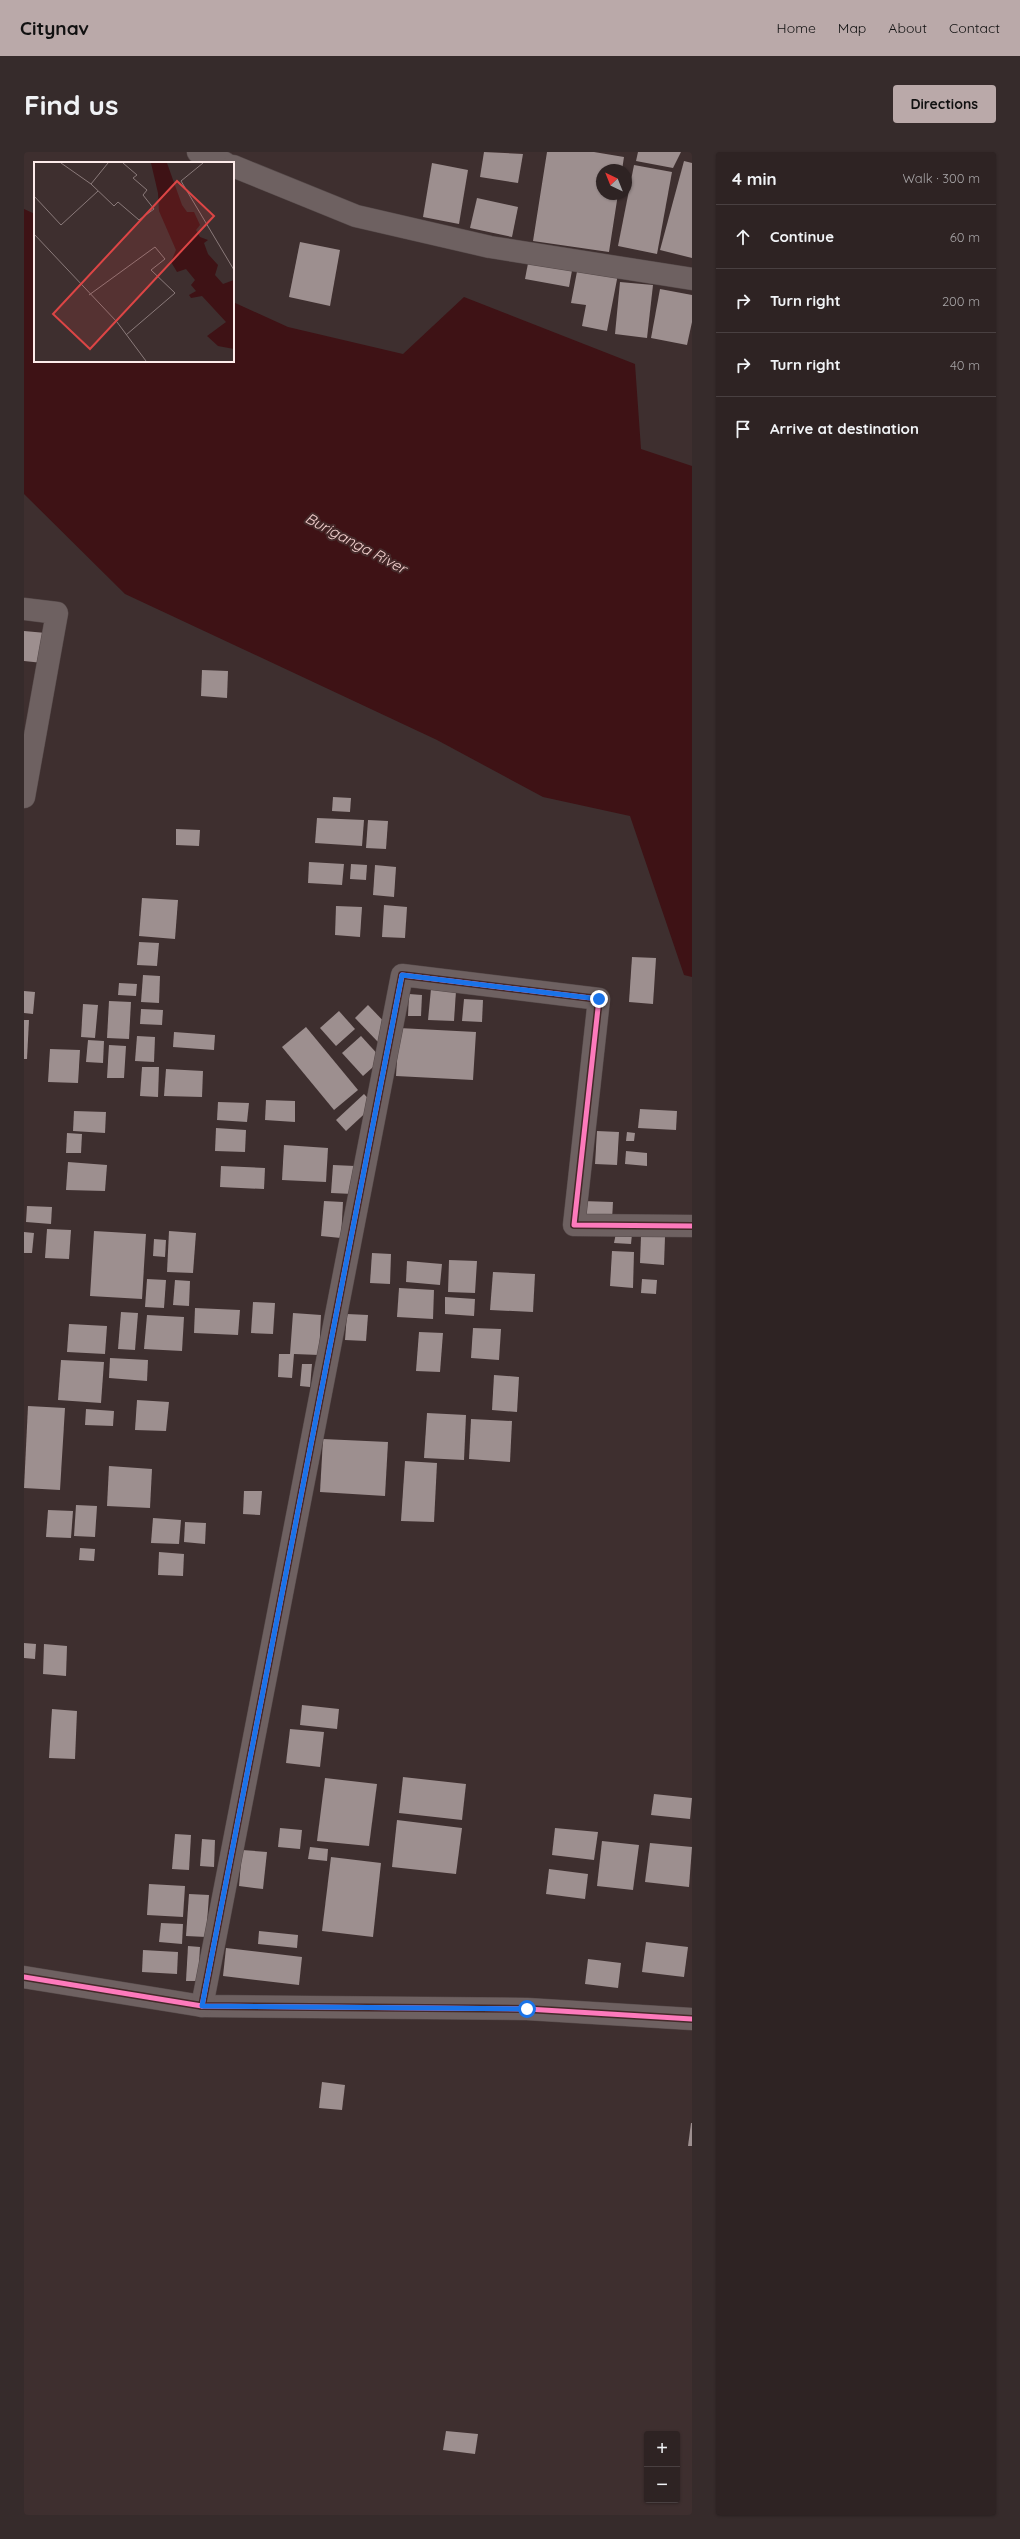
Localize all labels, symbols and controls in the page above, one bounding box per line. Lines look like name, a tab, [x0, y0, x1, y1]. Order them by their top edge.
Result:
text: Citynav	[20, 16, 89, 40]
text: Home	[777, 19, 816, 37]
text: Map	[838, 19, 866, 37]
text: About	[888, 19, 927, 37]
text: Contact	[949, 19, 1000, 37]
button: Directions	[893, 85, 996, 123]
text: Find us	[24, 87, 118, 122]
inset map	[34, 162, 234, 362]
north arrow	[596, 164, 632, 200]
text: 4 min	[732, 168, 777, 189]
text: Walk · 300 m	[902, 170, 980, 186]
icon: ahead	[732, 226, 754, 248]
text: Continue	[770, 227, 834, 246]
text: 60 m	[950, 229, 980, 245]
icon: right	[732, 290, 754, 312]
text: Turn right	[770, 291, 841, 310]
text: 200 m	[942, 293, 980, 309]
icon: right	[732, 354, 754, 376]
text: Turn right	[770, 355, 841, 374]
text: 40 m	[950, 357, 980, 373]
icon: arrive	[732, 418, 754, 440]
text: Arrive at destination	[770, 419, 919, 438]
water label: Buriganga River	[302, 508, 412, 579]
route end	[590, 990, 608, 1008]
route start	[518, 2000, 536, 2018]
map controls	[644, 2431, 680, 2503]
button: +	[644, 2431, 680, 2467]
button: −	[644, 2467, 680, 2503]

